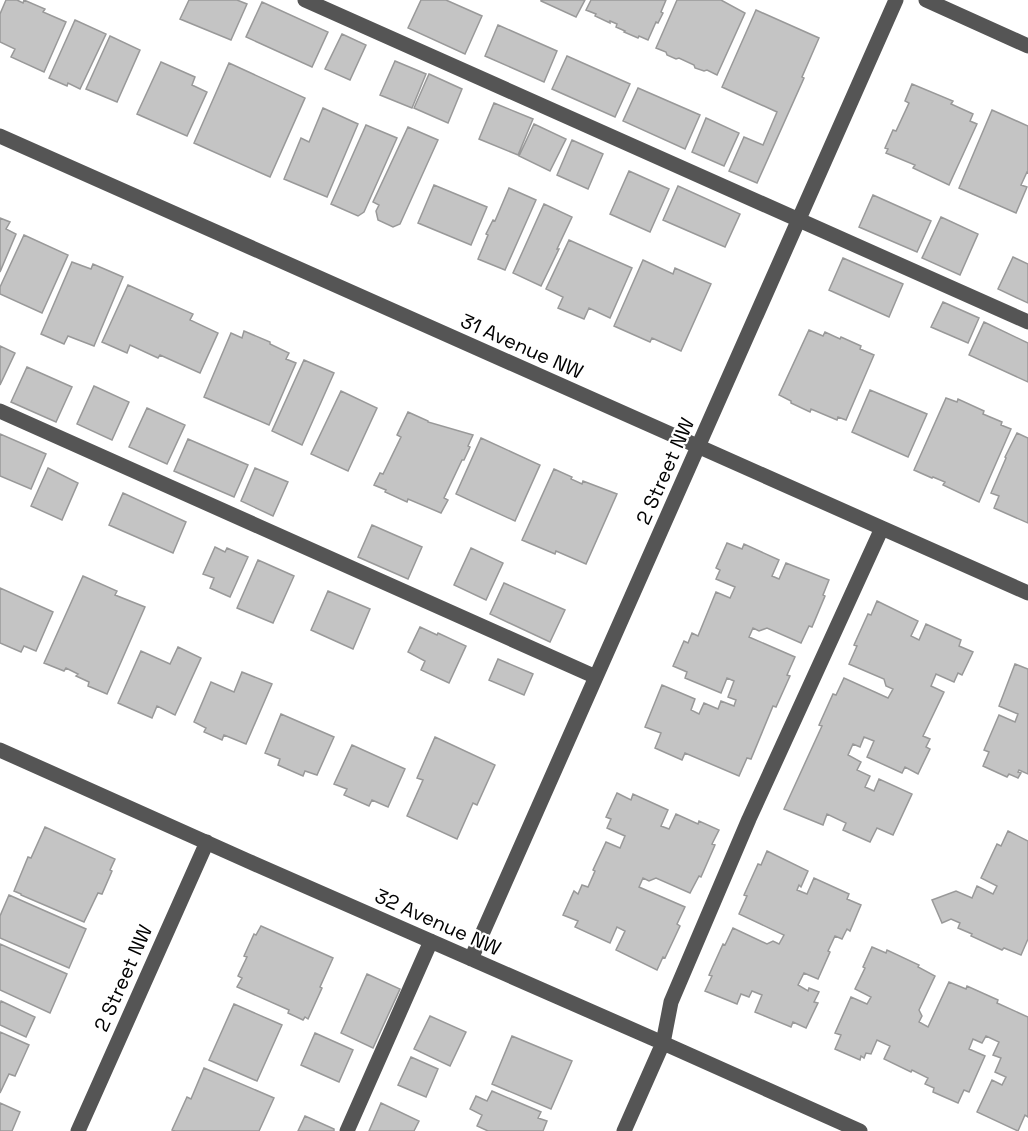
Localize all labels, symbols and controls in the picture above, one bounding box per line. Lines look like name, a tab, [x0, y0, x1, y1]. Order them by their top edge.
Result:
street label: 31 Avenue NW	[457, 307, 587, 385]
street label: 2 Street NW	[630, 414, 700, 528]
street label: 32 Avenue NW	[371, 883, 505, 961]
street label: 2 Street NW	[88, 921, 158, 1035]

